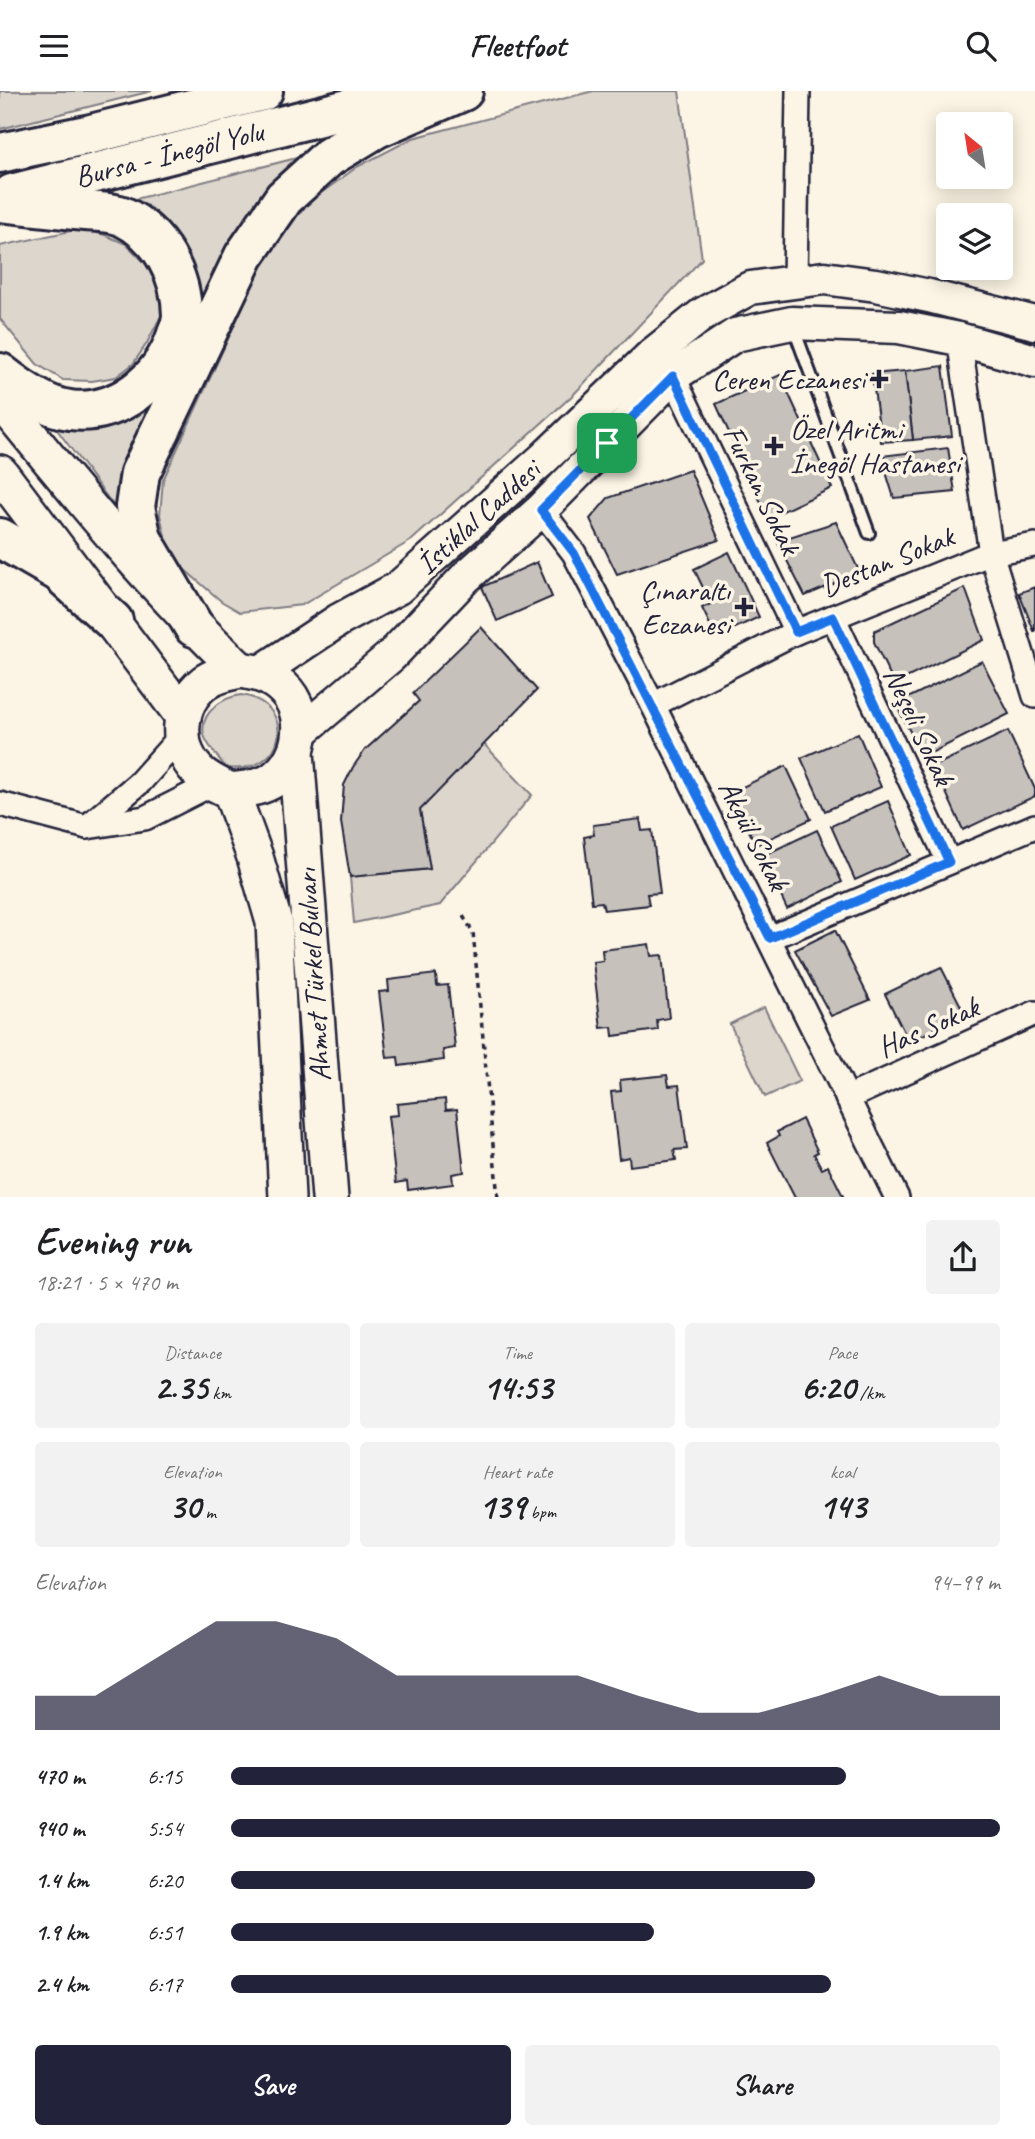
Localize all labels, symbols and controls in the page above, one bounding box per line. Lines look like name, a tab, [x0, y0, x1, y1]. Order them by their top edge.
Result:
text: Fleetfoot	[469, 25, 566, 66]
icon: menu	[35, 27, 73, 65]
icon: search	[962, 27, 1000, 65]
street label: Bursa - İnegöl Yolu	[71, 112, 269, 196]
north arrow	[936, 112, 1013, 189]
map controls	[936, 112, 1013, 280]
button: layers	[936, 203, 1013, 280]
place label: Ceren Eczanesi	[712, 360, 868, 398]
marker: Ceren Eczanesi	[871, 371, 887, 387]
place label: Özel Aritmi İnegöl Hastanesi	[790, 410, 963, 482]
pin	[577, 413, 637, 473]
street label: Furkan Sokak	[714, 419, 810, 563]
icon: arrive	[588, 424, 626, 462]
marker: Özel Aritmi İnegöl Hastanesi	[764, 436, 784, 456]
street label: İstiklal Caddesi	[408, 449, 550, 583]
street label: Destan Sokak	[815, 516, 961, 605]
place label: Çınaraltı Eczanesi	[640, 571, 733, 643]
marker: Çınaraltı Eczanesi	[736, 599, 752, 615]
street label: Neşeli Sokak	[875, 661, 964, 793]
street label: Akgül Sokak	[710, 773, 799, 898]
street label: Ahmet Türkel Bulvarı	[287, 866, 339, 1083]
street label: Has Sokak	[871, 987, 986, 1066]
text: Evening run	[35, 1218, 191, 1265]
button: share	[926, 1220, 1000, 1294]
text: 18:21 · 5 × 470 m	[35, 1268, 178, 1297]
text: Distance	[164, 1341, 221, 1365]
text: Time	[503, 1341, 532, 1365]
text: Pace	[828, 1341, 857, 1365]
text: 2.35	[154, 1365, 208, 1410]
text: 14:53	[483, 1365, 552, 1410]
text: 6:20	[800, 1365, 855, 1410]
text: km	[208, 1381, 231, 1405]
text: /km	[855, 1381, 885, 1405]
text: Elevation	[163, 1460, 222, 1484]
text: Heart rate	[483, 1460, 552, 1484]
text: kcal	[830, 1460, 855, 1484]
text: 30	[169, 1484, 201, 1529]
text: 139	[479, 1484, 526, 1529]
text: 143	[819, 1484, 866, 1529]
text: m	[201, 1500, 216, 1524]
text: bpm	[526, 1500, 556, 1524]
text: Elevation	[35, 1568, 106, 1597]
text: 94–99 m	[930, 1568, 1000, 1597]
text: 470 m	[35, 1762, 85, 1791]
text: 6:15	[147, 1762, 183, 1791]
text: 940 m	[35, 1814, 84, 1843]
text: 5:54	[147, 1814, 183, 1843]
text: 1.4 km	[35, 1866, 89, 1895]
text: 6:20	[147, 1866, 183, 1895]
text: 1.9 km	[35, 1918, 88, 1947]
text: 6:51	[147, 1918, 183, 1947]
text: 2.4 km	[35, 1970, 89, 1999]
text: 6:17	[147, 1970, 183, 1999]
button: Save	[35, 2045, 511, 2125]
button: Share	[525, 2045, 1000, 2125]

